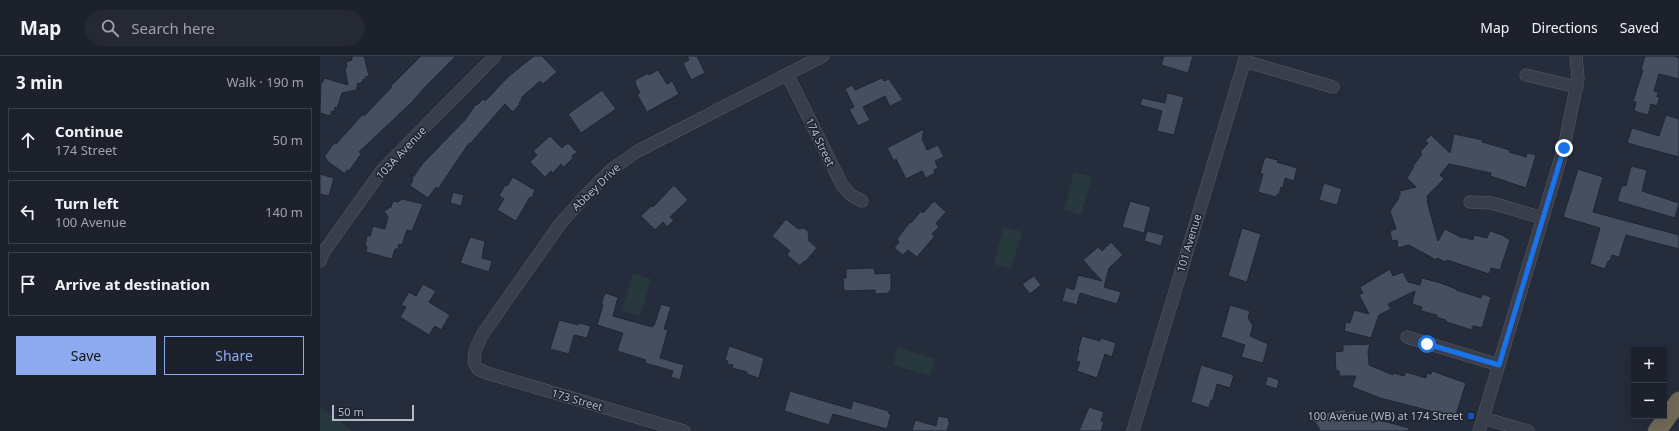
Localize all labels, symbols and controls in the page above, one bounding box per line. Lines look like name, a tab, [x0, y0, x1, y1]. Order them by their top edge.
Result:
search box	[85, 10, 365, 46]
text: Map	[20, 15, 61, 41]
icon: search	[99, 17, 121, 39]
text: Search here	[131, 18, 215, 38]
text: Map	[1480, 18, 1509, 37]
text: Directions	[1531, 18, 1598, 37]
text: Saved	[1620, 18, 1659, 37]
text: 3 min	[16, 71, 63, 94]
text: Walk · 190 m	[226, 73, 304, 91]
street label: 174 Street	[802, 115, 839, 169]
text: Continue	[55, 121, 123, 141]
street label: 103A Avenue	[372, 123, 429, 182]
icon: ahead	[17, 129, 39, 151]
text: 50 m	[273, 131, 303, 149]
route end	[1555, 139, 1573, 157]
text: 174 Street	[55, 141, 117, 159]
street label: Abbey Drive	[568, 160, 623, 214]
text: Turn left	[55, 193, 119, 213]
icon: left	[17, 201, 39, 223]
text: 140 m	[265, 203, 303, 221]
street label: 101 Avenue	[1173, 212, 1205, 274]
text: 100 Avenue	[55, 213, 126, 231]
icon: arrive	[17, 273, 39, 295]
text: Arrive at destination	[55, 274, 210, 294]
route start	[1418, 335, 1436, 353]
button: Save	[16, 336, 156, 375]
button: Share	[164, 336, 304, 375]
map controls	[1631, 347, 1667, 419]
button: +	[1631, 347, 1667, 383]
button: −	[1631, 383, 1667, 419]
street label: 173 Street	[550, 385, 604, 414]
scale bar	[332, 403, 414, 422]
text: 50 m	[338, 404, 364, 419]
place label: 100 Avenue (WB) at 174 Street	[1307, 408, 1463, 423]
marker: 100 Avenue (WB) at 174 Street	[1466, 411, 1476, 421]

